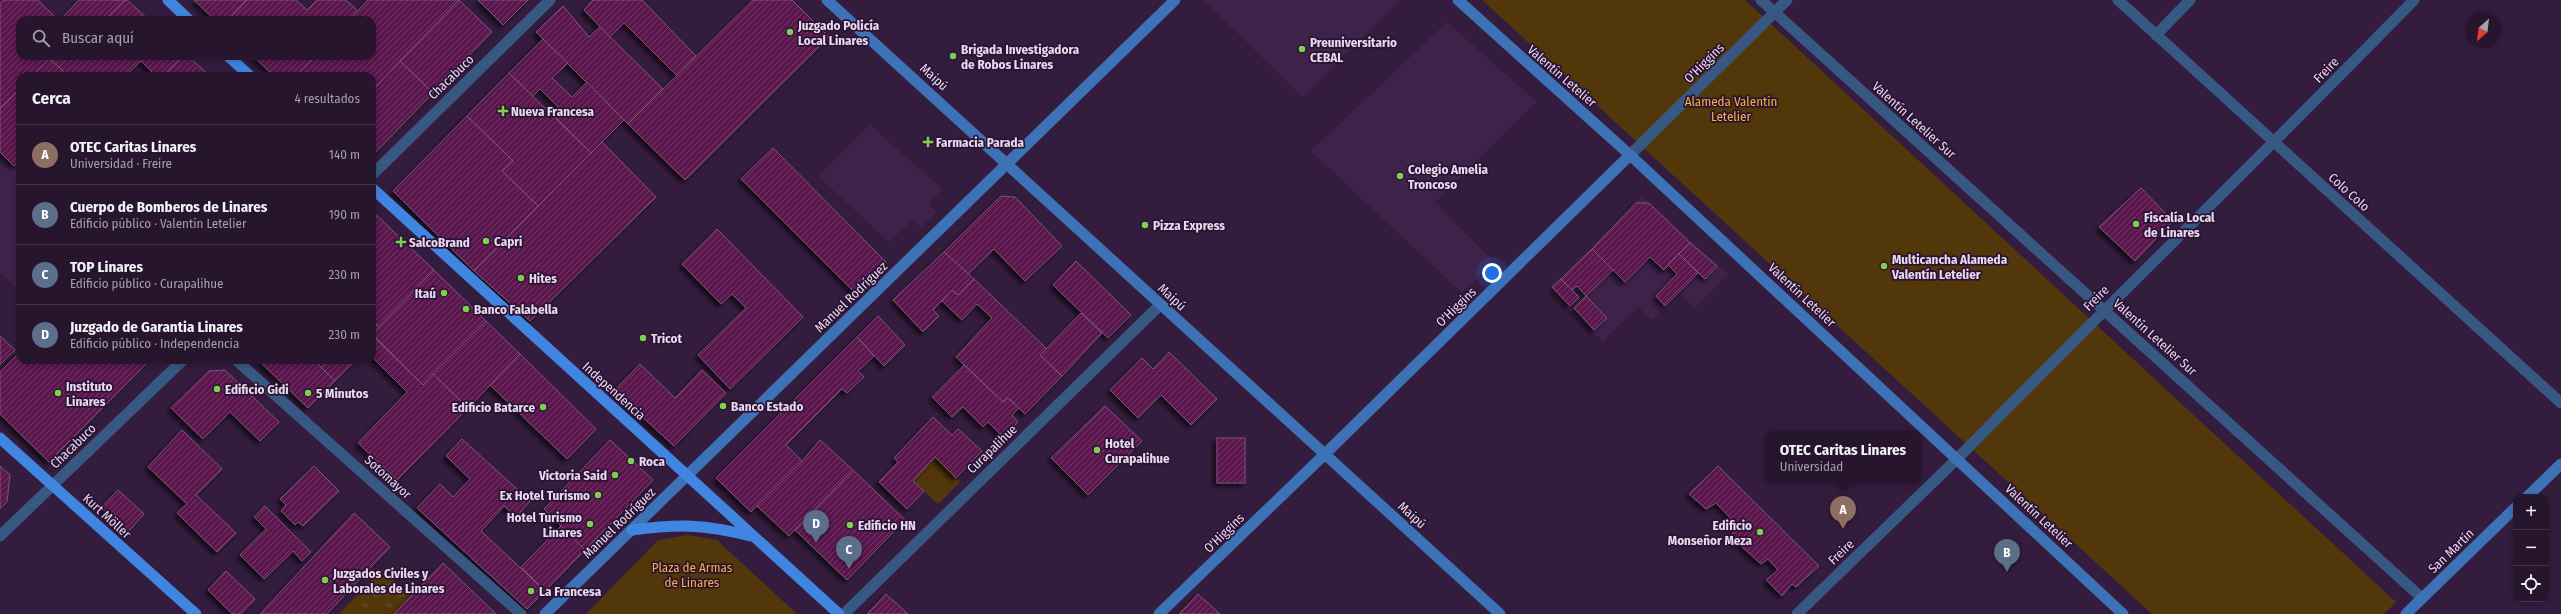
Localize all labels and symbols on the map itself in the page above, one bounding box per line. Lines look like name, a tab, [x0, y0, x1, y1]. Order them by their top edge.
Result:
north arrow	[2465, 12, 2501, 48]
place label: Juzgado Policía Local Linares	[797, 18, 880, 48]
marker: Juzgado Policía Local Linares	[785, 27, 795, 37]
place label: Preuniversitario CEBAL	[1310, 35, 1397, 65]
street label: O'Higgins	[1681, 40, 1727, 86]
place label: Brigada Investigadora de Robos Linares	[961, 42, 1080, 72]
street label: Valentín Letelier	[1524, 42, 1600, 110]
marker: Preuniversitario CEBAL	[1297, 44, 1307, 54]
marker: Brigada Investigadora de Robos Linares	[948, 51, 958, 61]
street label: Chacabuco	[425, 52, 477, 102]
street label: Freire	[2310, 54, 2342, 86]
street label: Maipú	[917, 61, 951, 93]
street label: Valentín Letelier Sur	[1869, 79, 1959, 162]
park label: Alameda Valentín Letelier	[1685, 94, 1777, 124]
place label: Nueva Francesa	[511, 104, 595, 119]
marker: Nueva Francesa	[498, 106, 508, 116]
place label: Farmacia Parada	[936, 135, 1025, 150]
marker: Farmacia Parada	[923, 137, 933, 147]
place label: Colegio Amelia Troncoso	[1408, 162, 1489, 192]
street label: Colo Colo	[2325, 170, 2373, 214]
marker: Colegio Amelia Troncoso	[1395, 171, 1405, 181]
place label: Fiscalía Local de Linares	[2144, 210, 2215, 240]
place label: Pizza Express	[1153, 218, 1225, 233]
marker: Fiscalía Local de Linares	[2131, 219, 2141, 229]
marker: Pizza Express	[1140, 220, 1150, 230]
place label: Capri	[494, 234, 522, 249]
place label: SalcoBrand	[409, 235, 470, 250]
marker: Capri	[481, 236, 491, 246]
marker: SalcoBrand	[396, 237, 406, 247]
place label: Multicancha Alameda Valentín Letelier	[1891, 252, 2008, 282]
street label: Manuel Rodríguez	[812, 259, 890, 335]
street label: Valentín Letelier	[1765, 260, 1839, 330]
marker: Multicancha Alameda Valentín Letelier	[1879, 261, 1889, 271]
your location	[1482, 263, 1502, 283]
place label: Hites	[529, 271, 557, 286]
marker: Hites	[516, 273, 526, 283]
street label: Maipú	[1155, 280, 1189, 314]
street label: Freire	[2080, 282, 2112, 314]
street label: O'Higgins	[1433, 284, 1479, 330]
place label: Itaú	[415, 286, 436, 301]
marker: Itaú	[439, 288, 449, 298]
street label: Valentín Letelier Sur	[2110, 296, 2200, 379]
place label: Banco Falabella	[474, 302, 559, 317]
marker: Banco Falabella	[461, 304, 471, 314]
place label: Tricot	[651, 331, 682, 346]
marker: Tricot	[638, 333, 648, 343]
street label: Independencia	[580, 359, 648, 423]
place label: Instituto Linares	[66, 379, 113, 409]
place label: Edificio Gidi	[225, 382, 289, 397]
marker: Edificio Gidi	[212, 384, 222, 394]
place label: 5 Minutos	[316, 386, 369, 401]
marker: Instituto Linares	[53, 388, 63, 398]
marker: 5 Minutos	[303, 388, 313, 398]
place label: Banco Estado	[731, 399, 803, 414]
place label: Edificio Batarce	[452, 400, 535, 415]
marker: Banco Estado	[718, 401, 728, 411]
marker: Edificio Batarce	[538, 402, 548, 412]
street label: Chacabuco	[47, 421, 99, 471]
street label: Curapalihue	[964, 422, 1020, 476]
place label: Hotel Curapalihue	[1105, 436, 1170, 466]
marker: Hotel Curapalihue	[1092, 445, 1102, 455]
street label: Sotomayor	[362, 452, 415, 502]
place label: Roca	[639, 454, 666, 469]
marker: Roca	[626, 456, 636, 466]
place label: Victoria Said	[538, 468, 607, 483]
marker: Victoria Said	[610, 470, 620, 480]
street label: Valentín Letelier	[2002, 481, 2076, 551]
street label: Manuel Rodríguez	[580, 485, 658, 561]
place label: Ex Hotel Turismo	[500, 488, 590, 503]
marker: Ex Hotel Turismo	[593, 490, 603, 500]
street label: Kurt Möller	[80, 491, 134, 542]
pin: A	[1830, 496, 1856, 529]
street label: Maipú	[1395, 499, 1429, 531]
place label: Hotel Turismo Linares	[507, 510, 582, 540]
pin: D	[803, 510, 829, 543]
street label: O'Higgins	[1201, 510, 1247, 556]
place label: Edificio HN	[858, 518, 916, 533]
place label: Edificio Monseñor Meza	[1668, 518, 1753, 548]
marker: Hotel Turismo Linares	[585, 519, 595, 529]
marker: Edificio HN	[845, 520, 855, 530]
street label: San Martín	[2425, 526, 2477, 576]
marker: Edificio Monseñor Meza	[1755, 527, 1765, 537]
pin: C	[836, 536, 862, 569]
street label: Freire	[1825, 536, 1857, 568]
pin: B	[1994, 539, 2020, 572]
park label: Plaza de Armas de Linares	[652, 560, 733, 590]
place label: Juzgados Civiles y Laborales de Linares	[332, 566, 445, 596]
marker: Juzgados Civiles y Laborales de Linares	[320, 575, 330, 585]
place label: La Francesa	[539, 584, 602, 599]
marker: La Francesa	[526, 586, 536, 596]

